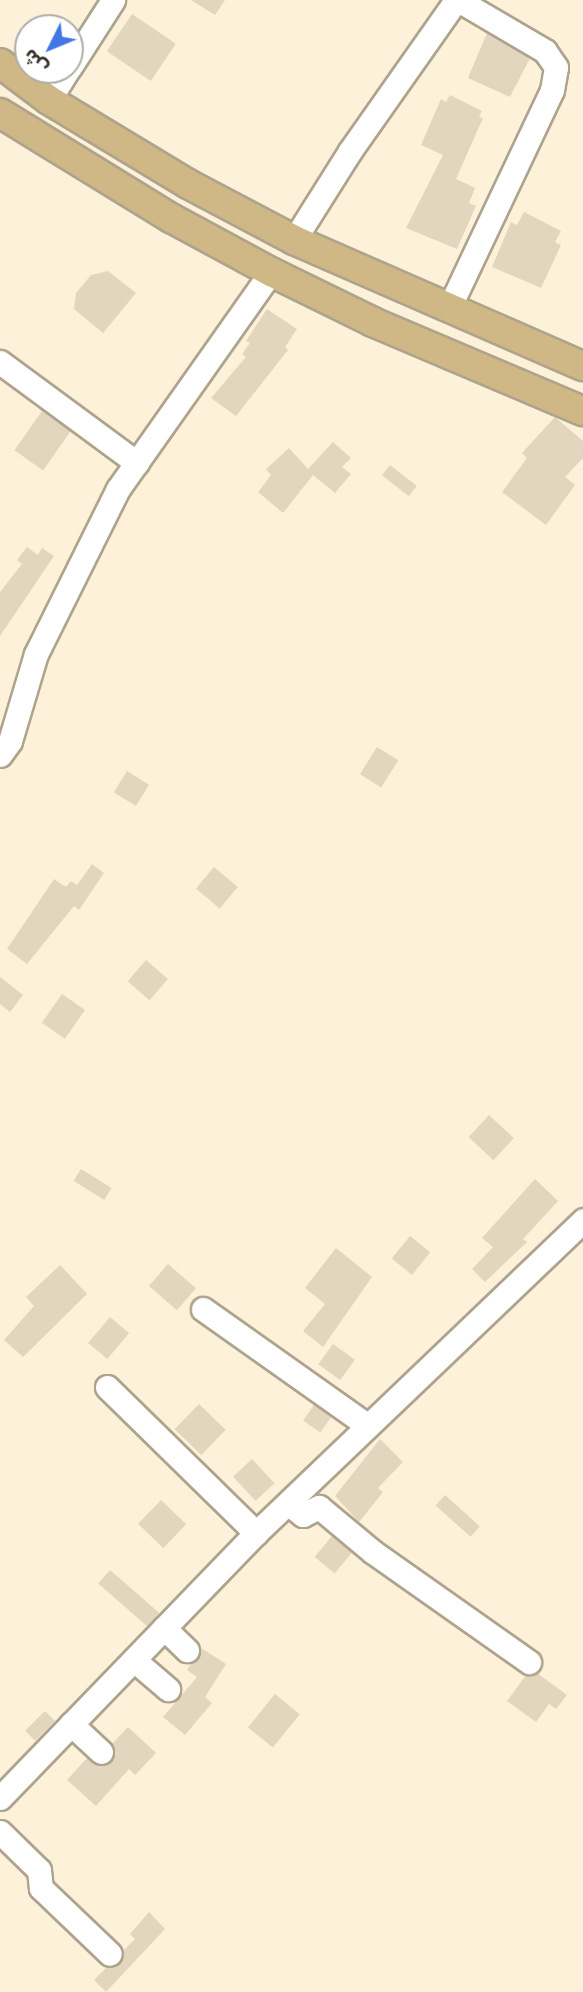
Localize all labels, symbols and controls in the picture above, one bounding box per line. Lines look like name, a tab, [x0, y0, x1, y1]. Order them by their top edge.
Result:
north arrow	[14, 14, 84, 84]
text: ش	[15, 43, 54, 82]

